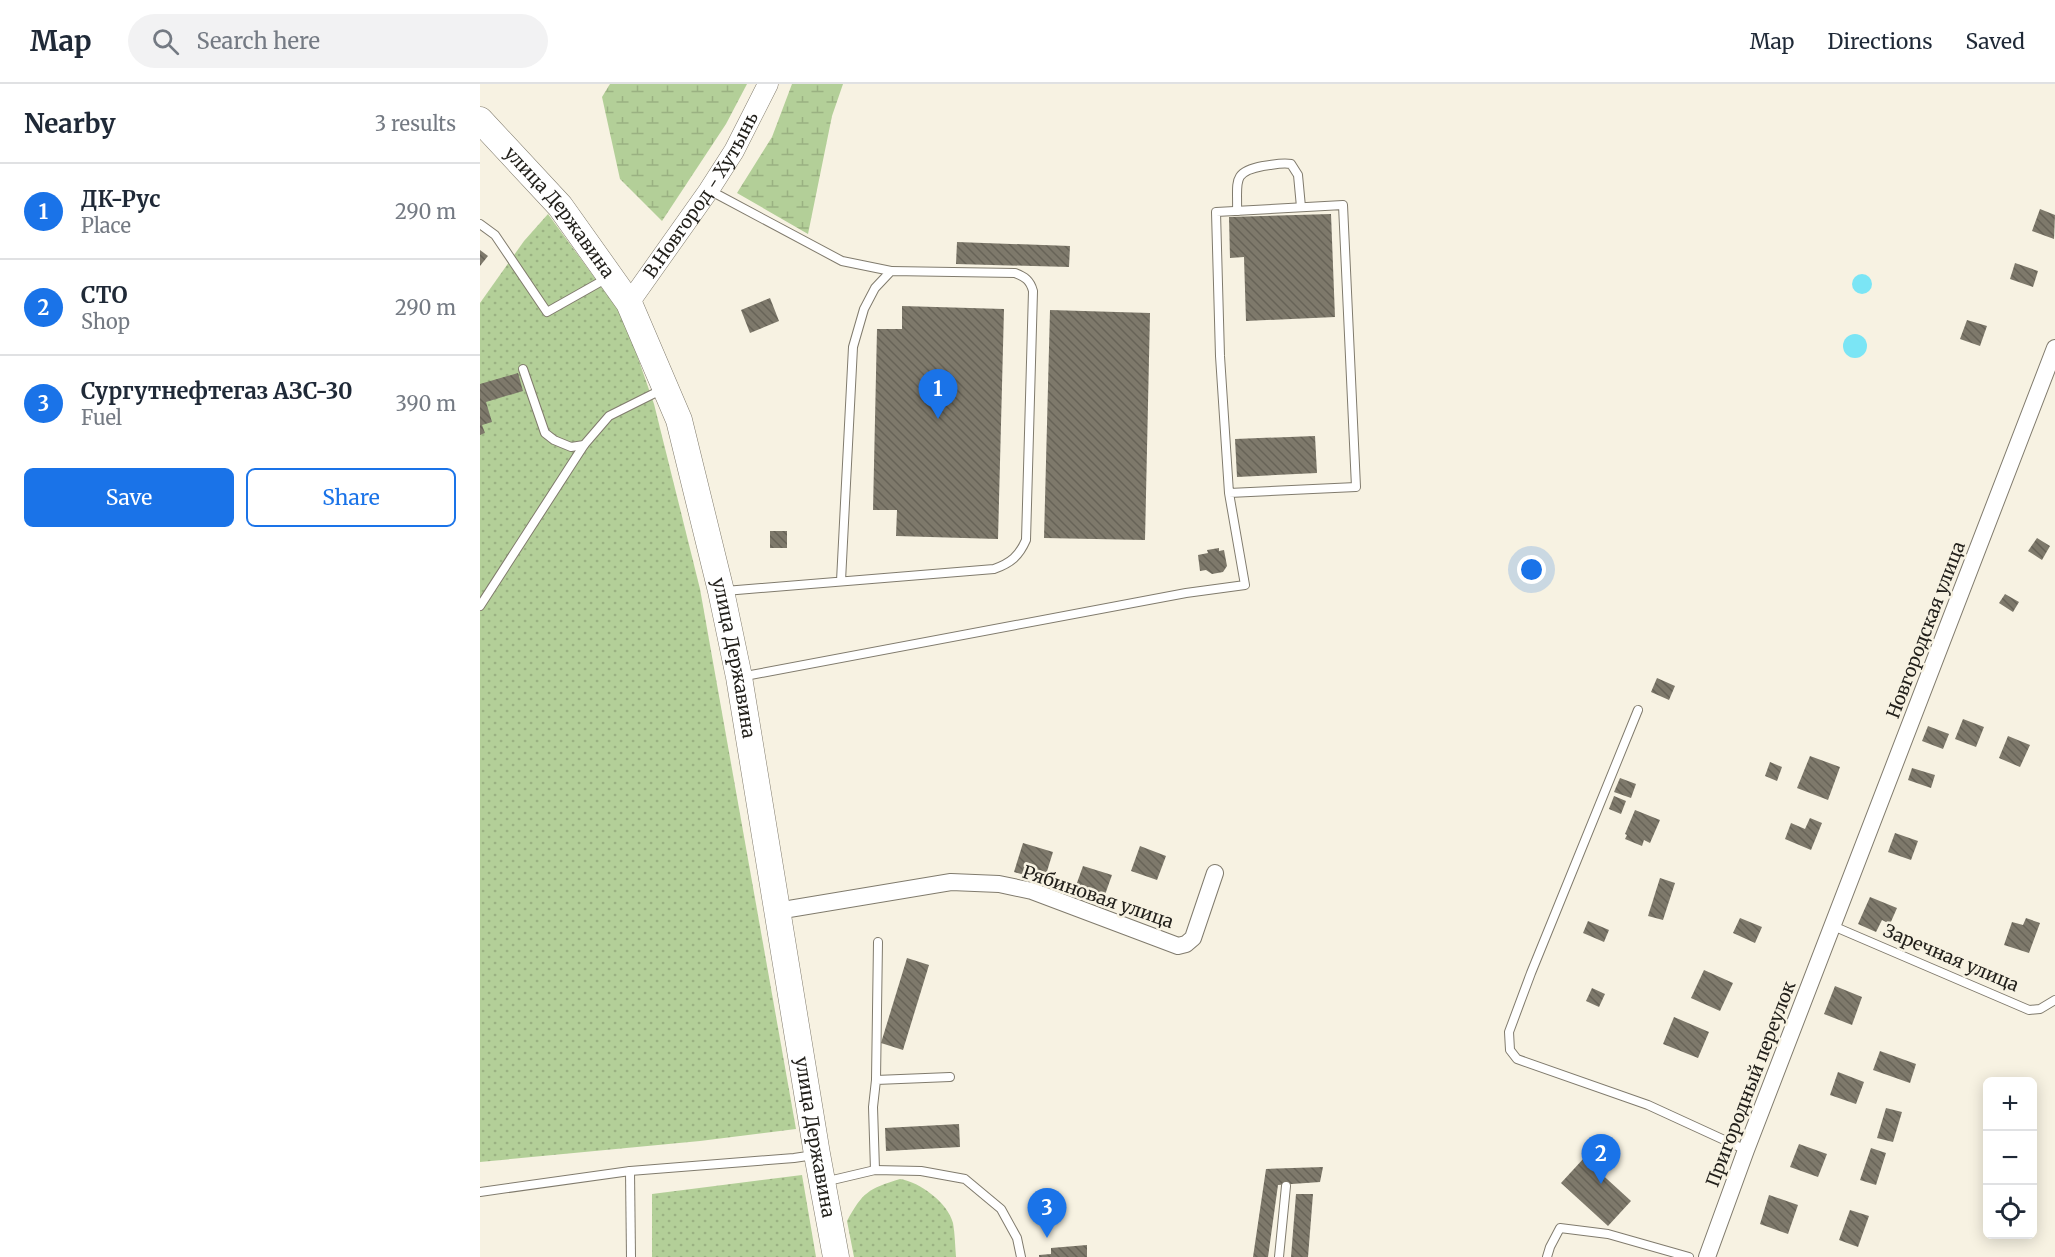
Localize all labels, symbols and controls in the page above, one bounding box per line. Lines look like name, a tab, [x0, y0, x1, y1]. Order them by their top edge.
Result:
search box	[128, 14, 548, 68]
text: Map	[30, 23, 92, 59]
icon: search	[149, 25, 182, 58]
text: Search here	[197, 27, 320, 55]
text: Map	[1750, 28, 1794, 55]
text: Directions	[1827, 28, 1932, 55]
text: Saved	[1965, 28, 2025, 55]
text: Nearby	[24, 107, 116, 140]
street label: В.Новгород - Хутынь	[638, 108, 763, 282]
text: 3 results	[375, 111, 456, 136]
street label: улица Державина	[500, 141, 620, 283]
text: ДК-Рус	[81, 185, 160, 213]
text: 1	[39, 199, 48, 224]
text: 290 m	[395, 199, 456, 224]
text: Place	[81, 213, 131, 238]
text: СТО	[81, 281, 128, 309]
text: 2	[38, 295, 49, 320]
text: 290 m	[395, 295, 456, 320]
text: Shop	[81, 309, 130, 334]
pin: 1	[918, 370, 958, 419]
text: Сургутнефтегаз АЗС-30	[81, 377, 353, 405]
text: 3	[38, 391, 49, 416]
text: 390 m	[396, 391, 456, 416]
text: Fuel	[81, 405, 122, 430]
button: Save	[24, 468, 234, 527]
button: Share	[246, 468, 456, 527]
street label: Новгородская улица	[1881, 538, 1970, 722]
your location	[1517, 555, 1546, 584]
street label: улица Державина	[707, 575, 761, 740]
street label: Рябиновая улица	[1019, 860, 1177, 933]
street label: Заречная улица	[1880, 919, 2023, 997]
street label: Пригородный переулок	[1701, 977, 1801, 1190]
street label: улица Державина	[790, 1055, 841, 1220]
map controls	[1983, 1077, 2037, 1239]
button: +	[1983, 1077, 2037, 1131]
button: −	[1983, 1131, 2037, 1185]
pin: 2	[1582, 1134, 1620, 1184]
button: locate	[1983, 1185, 2037, 1239]
pin: 3	[1028, 1188, 1066, 1238]

